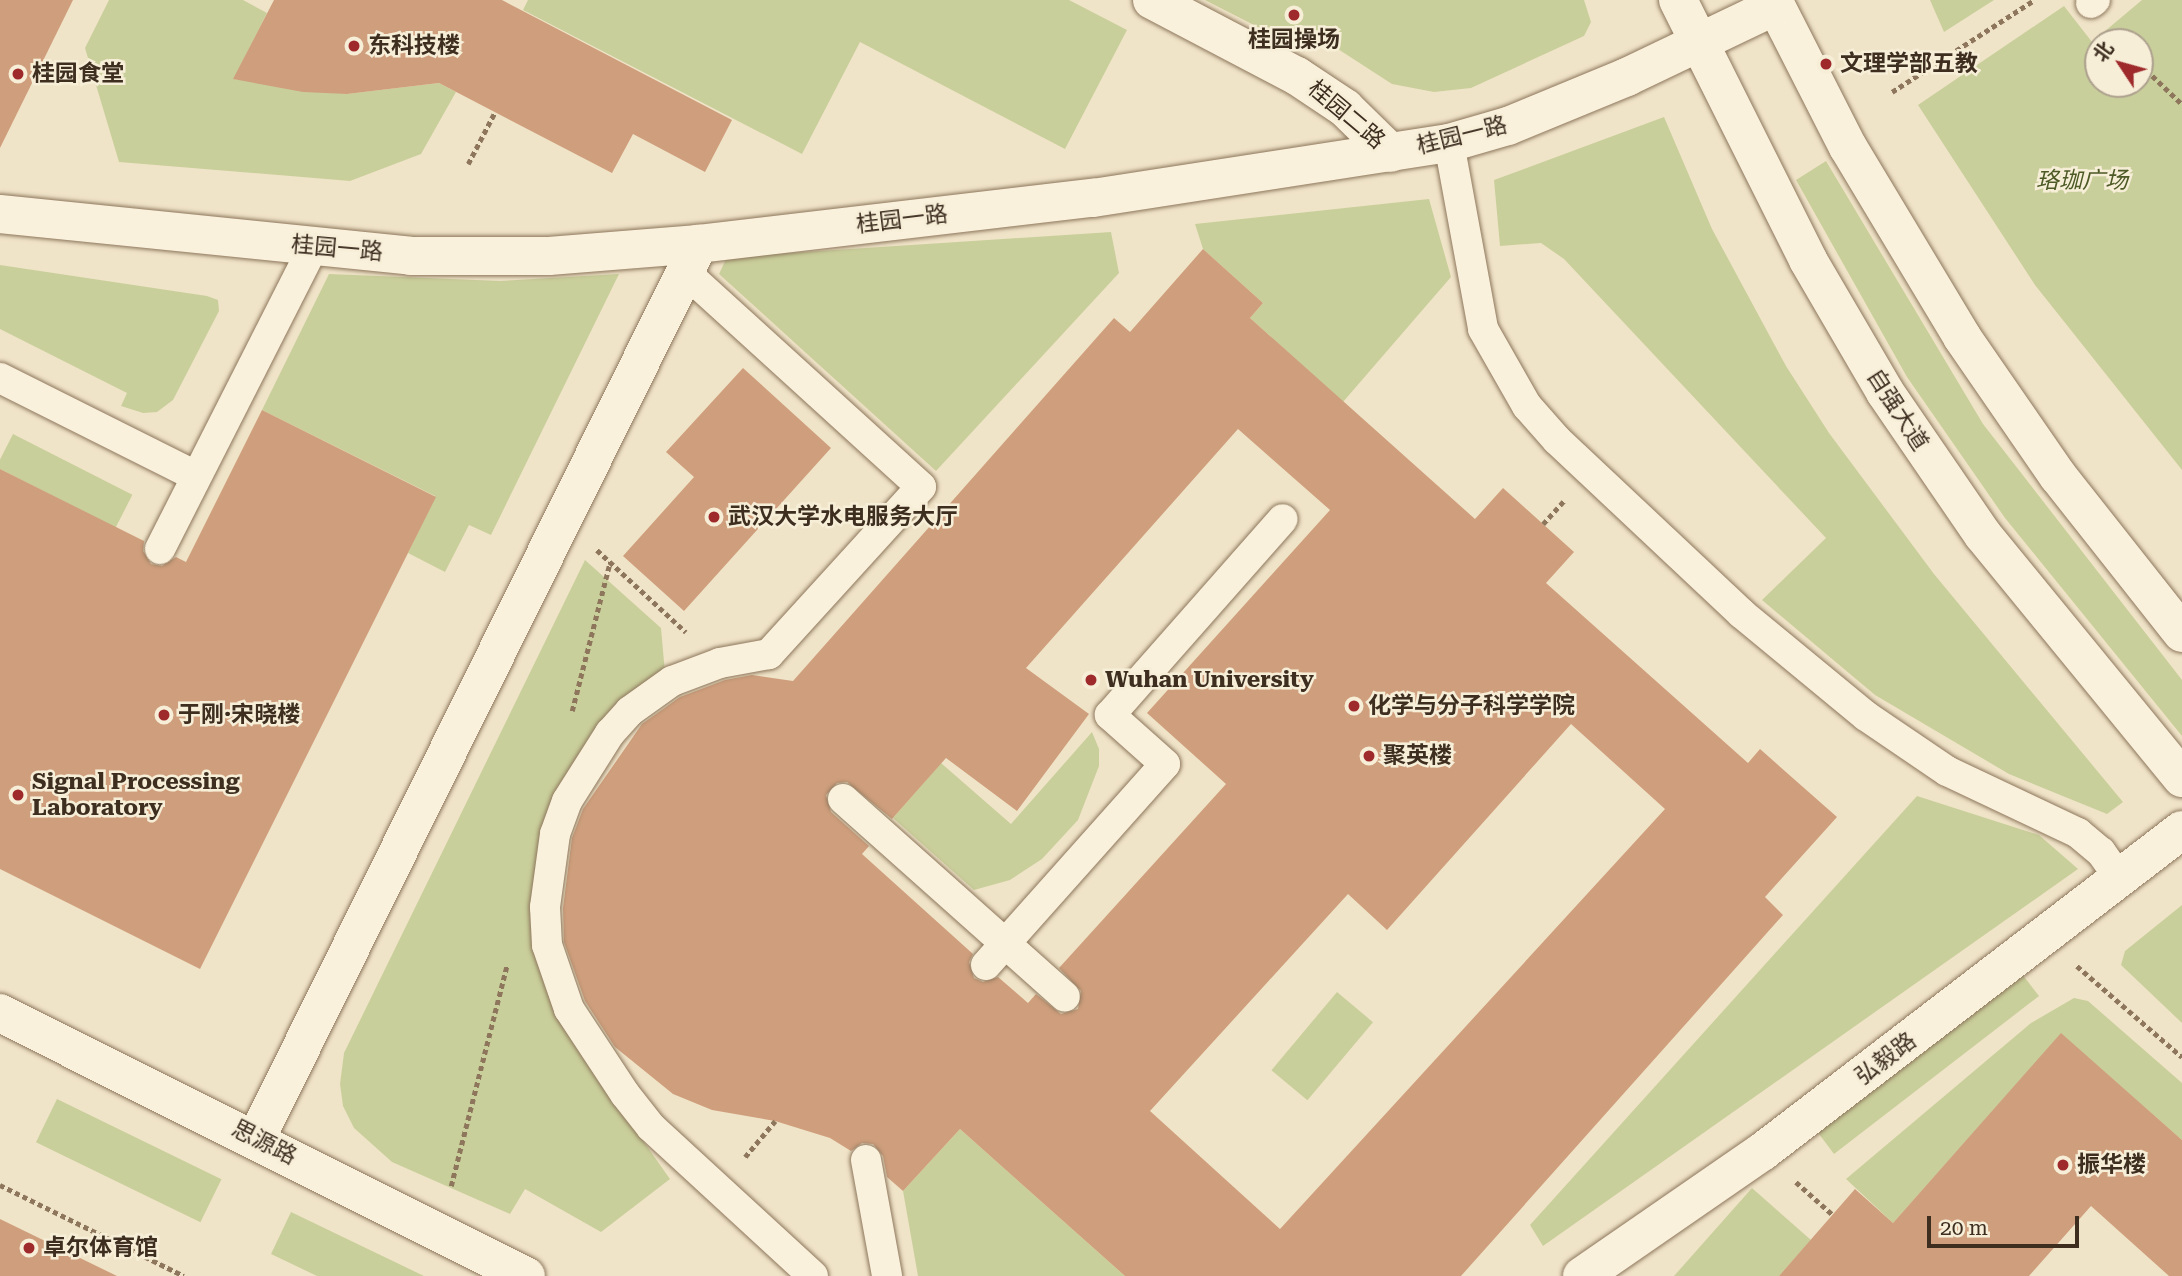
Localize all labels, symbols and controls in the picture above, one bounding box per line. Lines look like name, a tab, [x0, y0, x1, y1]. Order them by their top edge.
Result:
marker: 桂园操场	[1286, 7, 1302, 23]
place label: 桂园操场	[1248, 26, 1340, 54]
north arrow	[2084, 28, 2154, 98]
place label: 东科技楼	[368, 32, 460, 60]
text: 北	[2088, 37, 2118, 66]
marker: 东科技楼	[346, 38, 362, 54]
place label: 文理学部五教	[1840, 50, 1978, 78]
marker: 文理学部五教	[1818, 56, 1834, 72]
place label: 桂园食堂	[32, 60, 124, 88]
marker: 桂园食堂	[10, 66, 26, 82]
street label: 桂园二路	[1302, 75, 1390, 155]
street label: 桂园一路	[1414, 111, 1510, 161]
park label: 珞珈广场	[2036, 167, 2128, 195]
street label: 桂园一路	[855, 201, 949, 239]
street label: 桂园一路	[290, 231, 384, 267]
street label: 自强大道	[1860, 364, 1934, 456]
place label: 武汉大学水电服务大厅	[728, 503, 958, 531]
marker: 武汉大学水电服务大厅	[706, 509, 722, 525]
place label: Wuhan University	[1105, 666, 1314, 694]
marker: Wuhan University	[1083, 672, 1099, 688]
place label: 化学与分子科学学院	[1368, 692, 1575, 720]
marker: 化学与分子科学学院	[1346, 698, 1362, 714]
place label: 于刚·宋晓楼	[178, 701, 300, 729]
marker: 于刚·宋晓楼	[156, 707, 172, 723]
place label: 聚英楼	[1383, 742, 1452, 770]
marker: 聚英楼	[1361, 748, 1377, 764]
place label: Signal Processing Laboratory	[32, 768, 240, 822]
marker: Signal Processing Laboratory	[10, 787, 26, 803]
street label: 弘毅路	[1850, 1027, 1922, 1091]
street label: 思源路	[227, 1115, 301, 1171]
place label: 振华楼	[2077, 1151, 2146, 1179]
marker: 振华楼	[2055, 1157, 2071, 1173]
scale bar	[1930, 1202, 2082, 1246]
text: 20 m	[1940, 1216, 1988, 1240]
place label: 卓尔体育馆	[43, 1234, 158, 1262]
marker: 卓尔体育馆	[21, 1240, 37, 1256]

